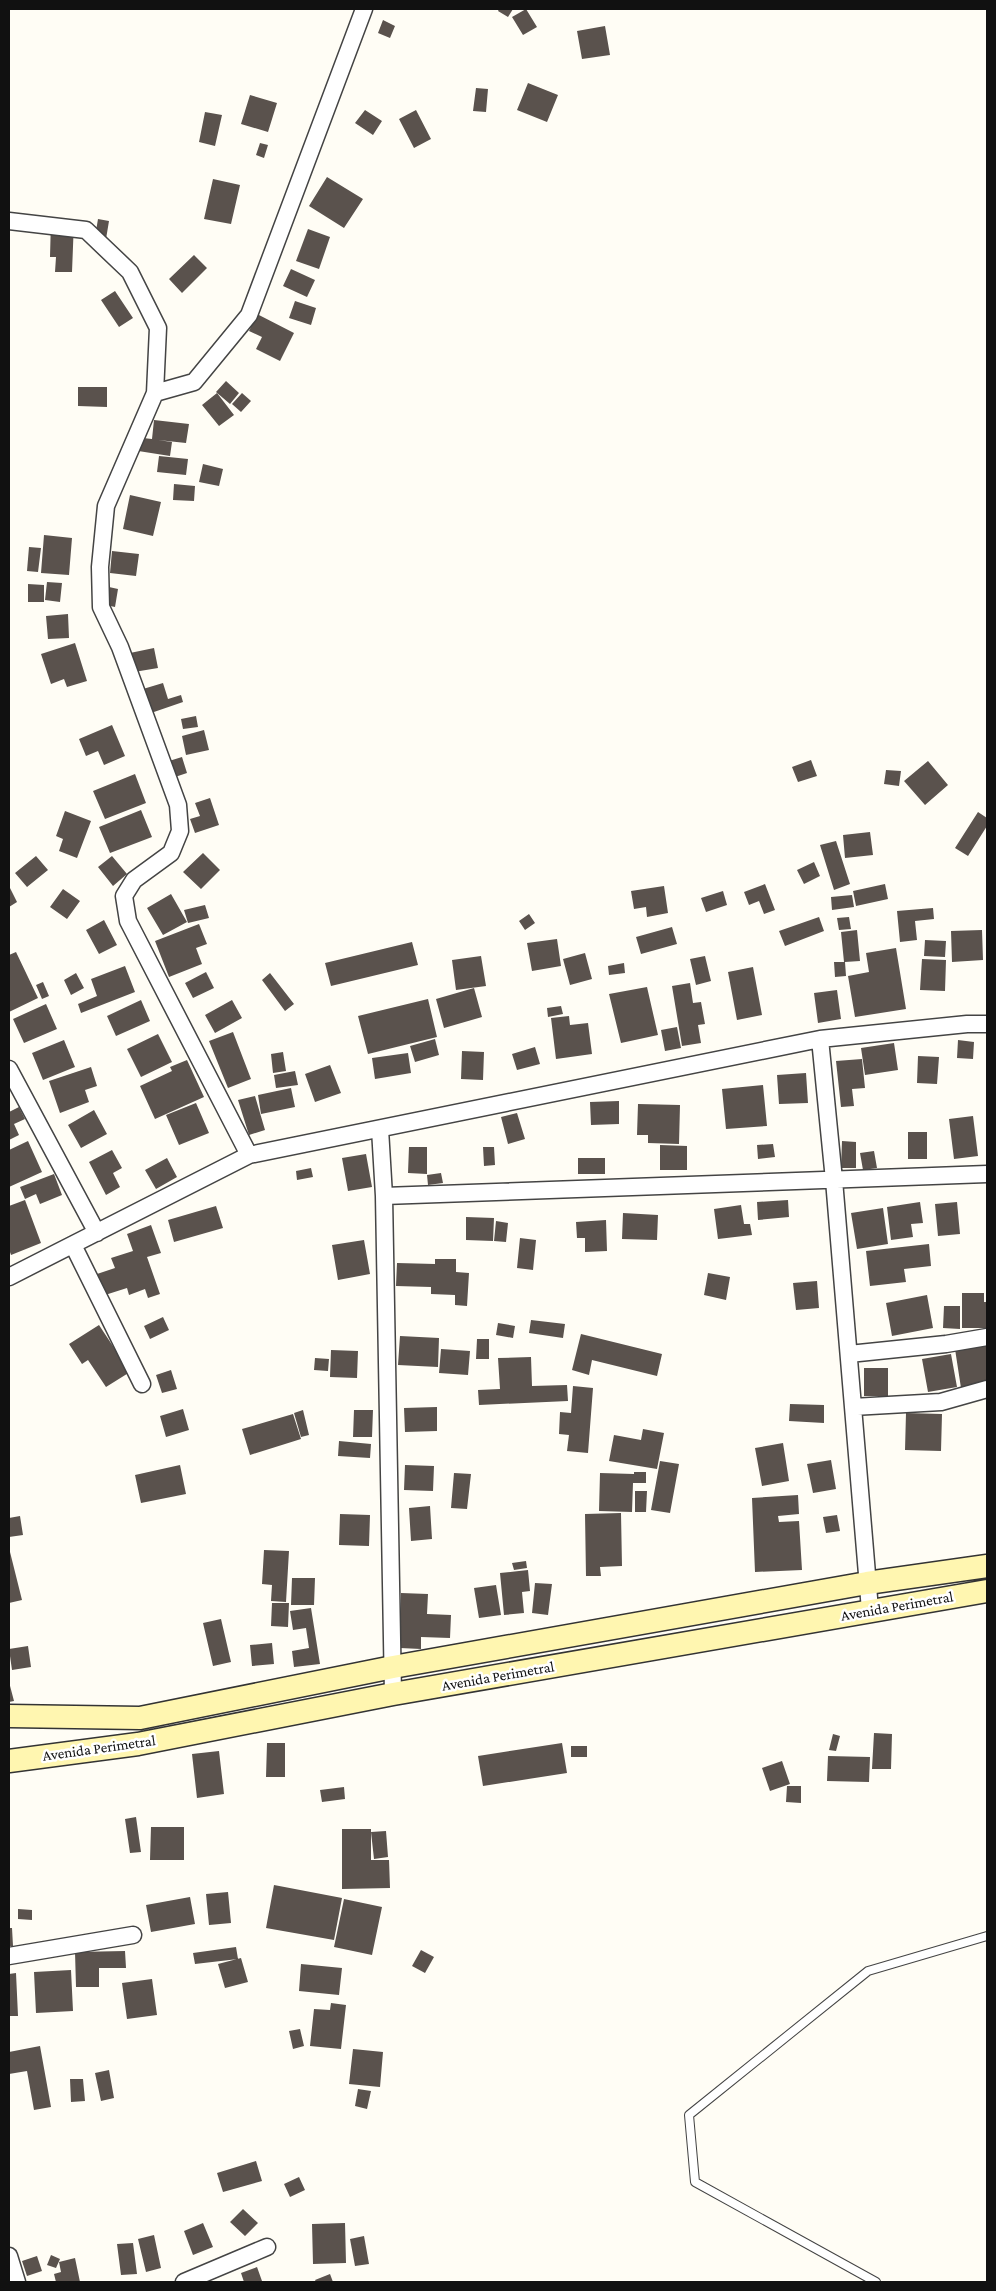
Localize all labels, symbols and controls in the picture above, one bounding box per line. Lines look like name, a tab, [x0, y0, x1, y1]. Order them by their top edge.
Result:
street label: Avenida Perimetral	[840, 1588, 954, 1624]
street label: Avenida Perimetral	[441, 1658, 555, 1694]
street label: Avenida Perimetral	[42, 1732, 157, 1764]

